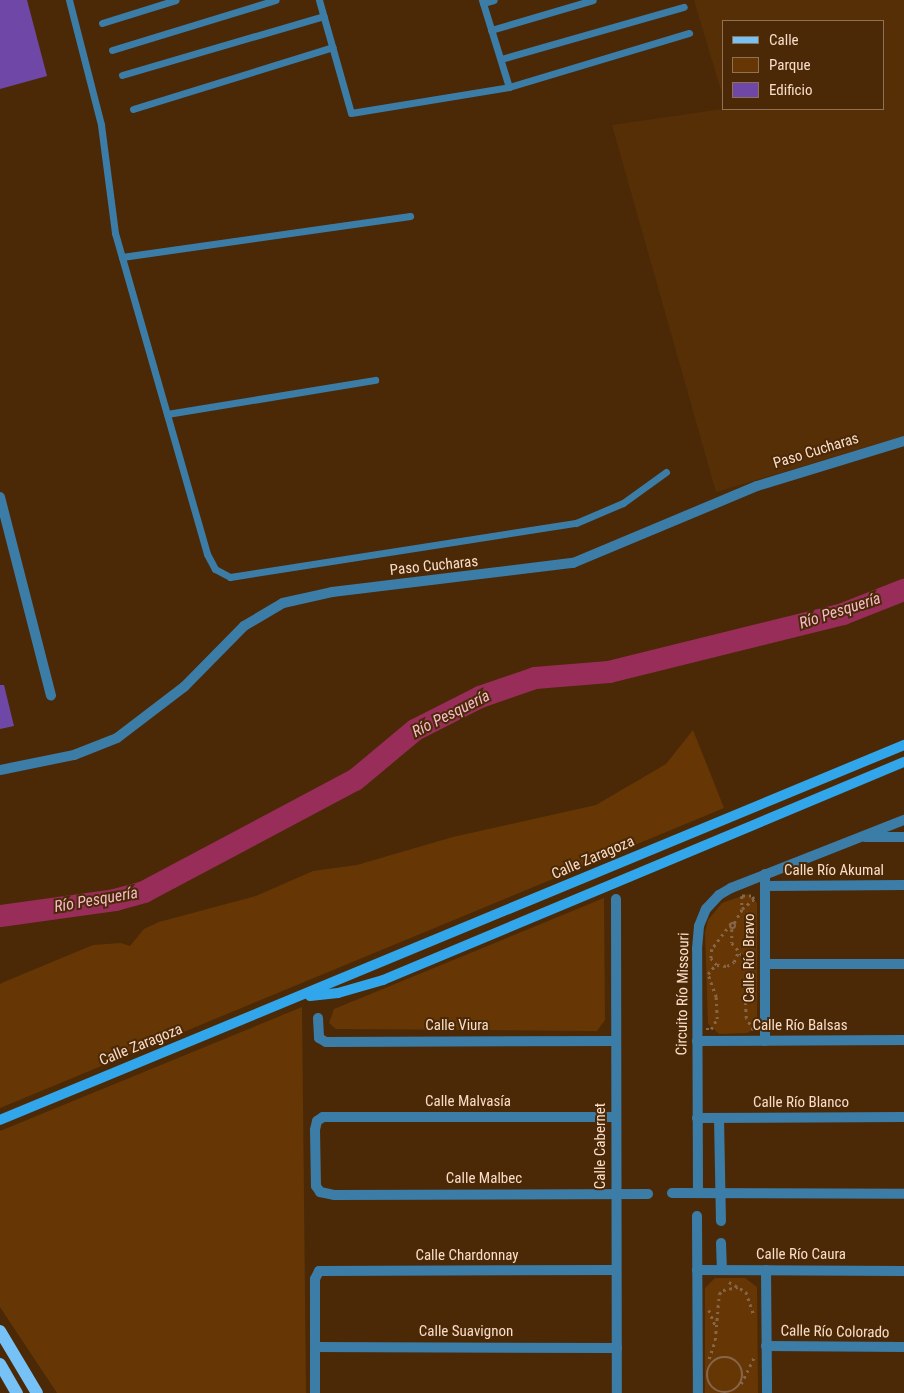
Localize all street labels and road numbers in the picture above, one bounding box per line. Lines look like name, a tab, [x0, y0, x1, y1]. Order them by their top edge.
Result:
street label: Paso Cucharas	[771, 429, 861, 473]
street label: Paso Cucharas	[389, 552, 479, 580]
street label: Calle Zaragoza	[549, 833, 637, 883]
street label: Calle Río Akumal	[784, 862, 884, 880]
street label: Calle Río Bravo	[741, 914, 759, 1002]
street label: Circuito Río Missouri	[673, 932, 693, 1056]
street label: Calle Viura	[425, 1017, 489, 1035]
street label: Calle Río Balsas	[752, 1017, 848, 1035]
street label: Calle Zaragoza	[97, 1020, 185, 1070]
street label: Calle Malvasía	[425, 1093, 511, 1111]
street label: Calle Río Blanco	[753, 1094, 849, 1112]
street label: Calle Cabernet	[592, 1103, 610, 1189]
street label: Calle Malbec	[446, 1170, 522, 1188]
street label: Calle Río Caura	[756, 1246, 846, 1264]
street label: Calle Chardonnay	[415, 1247, 519, 1265]
street label: Calle Río Colorado	[780, 1322, 890, 1342]
street label: Calle Suavignon	[419, 1323, 513, 1341]

